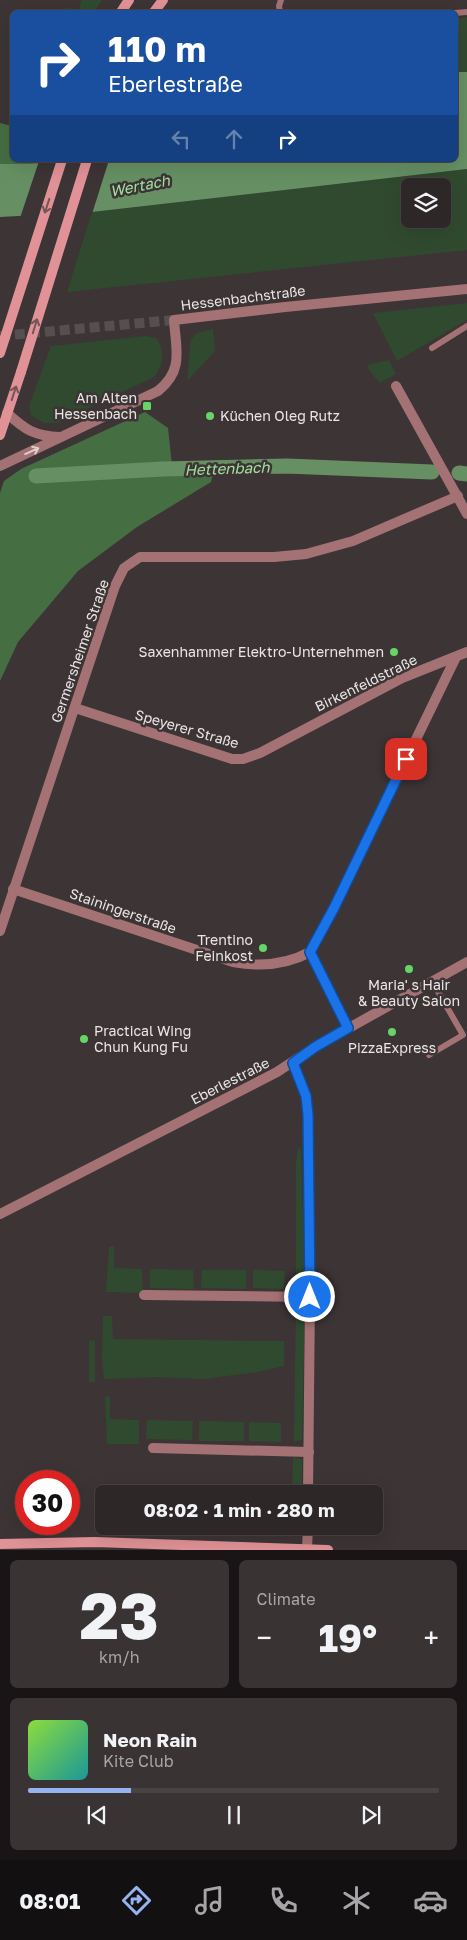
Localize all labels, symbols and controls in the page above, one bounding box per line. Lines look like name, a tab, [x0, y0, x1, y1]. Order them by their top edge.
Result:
text: 110 m	[108, 28, 206, 70]
icon: right	[25, 30, 90, 95]
text: Eberlestraße	[108, 70, 243, 97]
icon: left	[167, 125, 195, 153]
icon: ahead	[220, 125, 248, 153]
icon: right	[273, 125, 301, 153]
water label: Wertach	[108, 170, 172, 200]
map controls	[401, 178, 451, 228]
button: layers	[401, 178, 451, 228]
one-way arrow	[41, 198, 51, 214]
street label: Hessenbachstraße	[180, 281, 306, 314]
one-way arrow	[31, 318, 41, 334]
one-way arrow	[10, 385, 19, 401]
place label: Am Alten Hessenbach	[54, 389, 137, 422]
marker: Am Alten Hessenbach	[141, 400, 153, 412]
place label: Küchen Oleg Rutz	[220, 407, 340, 424]
marker: Küchen Oleg Rutz	[204, 410, 216, 422]
one-way arrow	[24, 446, 39, 456]
water label: Hettenbach	[184, 457, 271, 478]
street label: Germersheimer Straße	[47, 577, 112, 725]
place label: Saxenhammer Elektro-Unternehmen	[138, 643, 384, 660]
marker: Saxenhammer Elektro-Unternehmen	[388, 646, 400, 658]
street label: Birkenfeldstraße	[312, 650, 420, 715]
street label: Speyerer Straße	[133, 706, 241, 751]
pin	[385, 738, 427, 780]
icon: arrive	[392, 745, 420, 773]
street label: Stainingerstraße	[68, 884, 179, 937]
place label: Trentino Feinkost	[195, 931, 253, 964]
marker: Trentino Feinkost	[257, 942, 269, 954]
marker: Maria' s Hair & Beauty Salon	[403, 963, 415, 975]
place label: Maria' s Hair & Beauty Salon	[358, 976, 460, 1009]
place label: Practical Wing Chun Kung Fu	[94, 1022, 191, 1055]
marker: PizzaExpress	[386, 1026, 398, 1038]
marker: Practical Wing Chun Kung Fu	[78, 1033, 90, 1045]
place label: PizzaExpress	[348, 1039, 436, 1056]
street label: Eberlestraße	[188, 1054, 272, 1108]
position arrow	[283, 1270, 335, 1322]
speed limit sign: 30	[15, 1470, 80, 1535]
text: 08:02 · 1 min · 280 m	[143, 1498, 335, 1521]
text: 23	[80, 1575, 159, 1653]
text: Climate	[257, 1589, 316, 1609]
text: 19°	[318, 1615, 377, 1660]
text: −	[257, 1621, 272, 1654]
text: +	[424, 1621, 439, 1654]
text: km/h	[99, 1647, 140, 1667]
text: Neon Rain	[103, 1728, 197, 1751]
text: Kite Club	[103, 1751, 174, 1771]
icon: previous	[83, 1801, 111, 1829]
icon: pause	[220, 1801, 248, 1829]
icon: next	[357, 1801, 385, 1829]
icon: directions	[119, 1883, 154, 1918]
icon: music	[192, 1883, 227, 1918]
icon: phone	[266, 1883, 301, 1918]
icon: climate	[339, 1883, 374, 1918]
icon: car	[413, 1883, 448, 1918]
text: 08:01	[19, 1887, 80, 1914]

